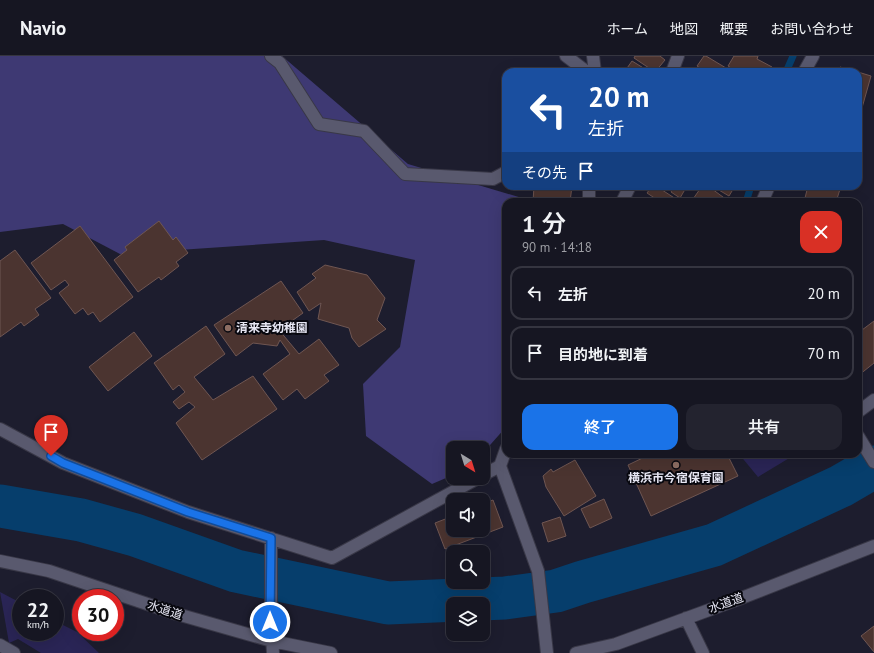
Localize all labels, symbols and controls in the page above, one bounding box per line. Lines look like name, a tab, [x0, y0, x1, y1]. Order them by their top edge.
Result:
text: Navio	[20, 16, 66, 40]
text: ホーム	[606, 20, 648, 38]
text: 地図	[670, 20, 698, 38]
text: 概要	[720, 20, 748, 38]
text: お問い合わせ	[770, 20, 854, 38]
text: 20 m	[588, 78, 649, 115]
icon: left	[522, 84, 574, 136]
text: 左折	[588, 117, 624, 140]
icon: arrive	[575, 160, 597, 182]
text: その先	[522, 163, 567, 182]
text: 1 分	[522, 208, 566, 239]
button: close	[800, 211, 842, 253]
text: 90 m · 14:18	[522, 239, 592, 256]
icon: left	[524, 282, 546, 304]
text: 20 m	[807, 284, 840, 303]
text: 左折	[558, 285, 588, 304]
place label: 清来寺幼稚園	[236, 320, 308, 335]
marker: 清来寺幼稚園	[223, 323, 233, 333]
icon: arrive	[524, 342, 546, 364]
text: 70 m	[807, 344, 840, 363]
text: 目的地に到着	[558, 345, 648, 364]
button: 終了	[522, 404, 678, 450]
button: 共有	[686, 404, 842, 450]
pin	[34, 415, 68, 456]
icon: arrive	[40, 421, 62, 443]
north arrow	[446, 441, 490, 485]
map controls	[446, 441, 490, 641]
marker: 横浜市今宿保育園	[671, 460, 681, 470]
place label: 横浜市今宿保育園	[628, 470, 724, 485]
button: sound	[446, 493, 490, 537]
button: search	[446, 545, 490, 589]
speed limit sign: 30	[72, 589, 124, 641]
street label: 水道道	[706, 589, 745, 616]
text: 22	[27, 597, 49, 623]
street label: 水道道	[146, 597, 185, 622]
button: layers	[446, 597, 490, 641]
position arrow	[249, 601, 291, 643]
text: km/h	[27, 618, 49, 631]

